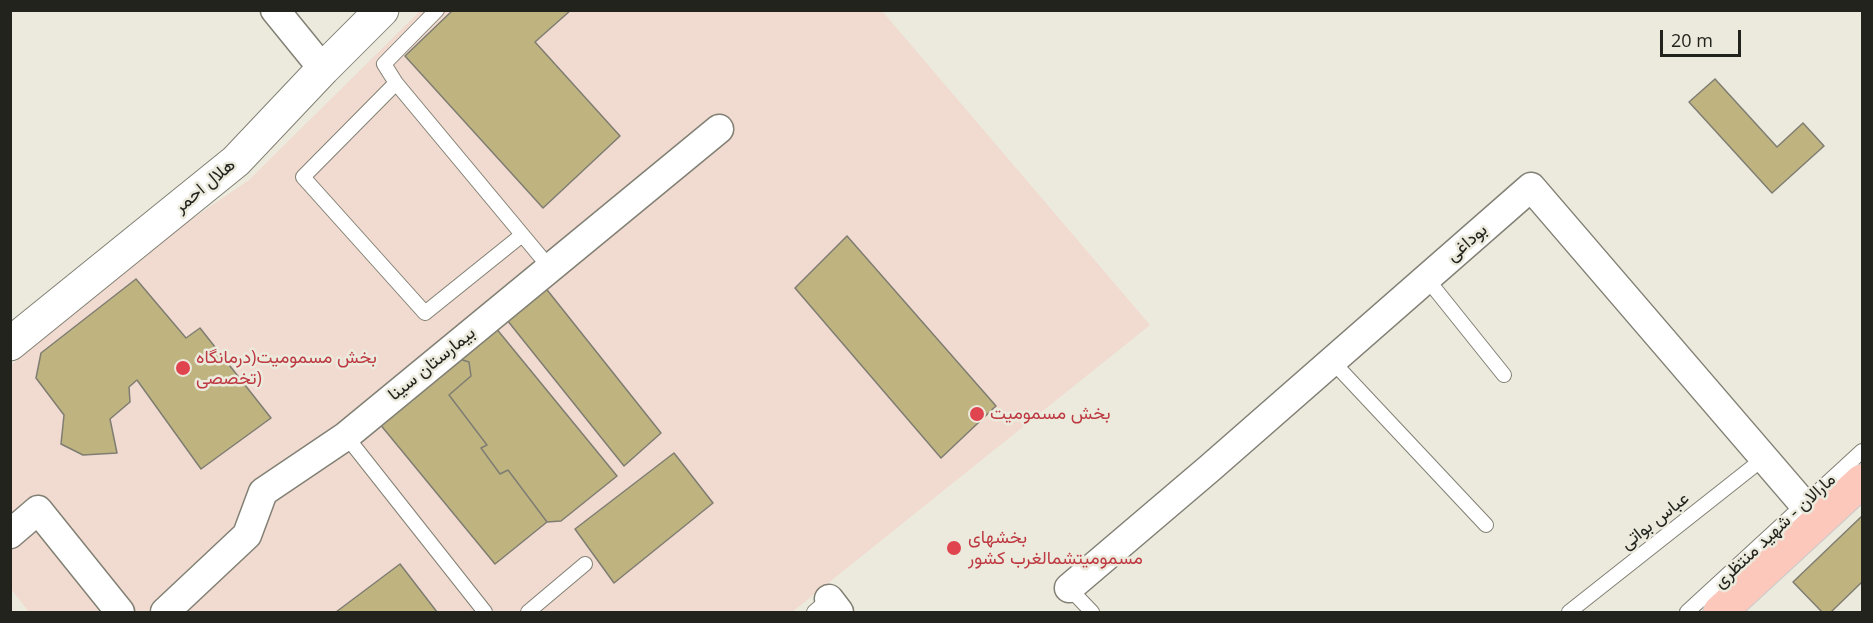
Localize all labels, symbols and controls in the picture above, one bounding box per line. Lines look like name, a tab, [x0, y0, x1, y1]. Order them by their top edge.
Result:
scale bar	[1663, 18, 1744, 56]
text: 20 m	[1671, 28, 1713, 52]
street label: هلال احمر	[170, 154, 240, 218]
street label: بوداغی	[1442, 219, 1492, 267]
street label: بیمارستان سینا	[384, 322, 480, 406]
place label: بخش مسمومیت(درمانگاه تخصصی)	[196, 347, 377, 389]
marker: بخش مسمومیت(درمانگاه تخصصی)	[174, 359, 192, 377]
place label: بخش مسمومیت	[990, 403, 1110, 425]
marker: بخش مسمومیت	[968, 405, 986, 423]
street label: مارالان - شهید منتظری	[1710, 469, 1840, 593]
street label: عباس بواتی	[1616, 488, 1694, 554]
place label: بخشهای مسمومیتشمالغرب کشور	[968, 527, 1143, 570]
marker: بخشهای مسمومیتشمالغرب کشور	[945, 539, 963, 557]

